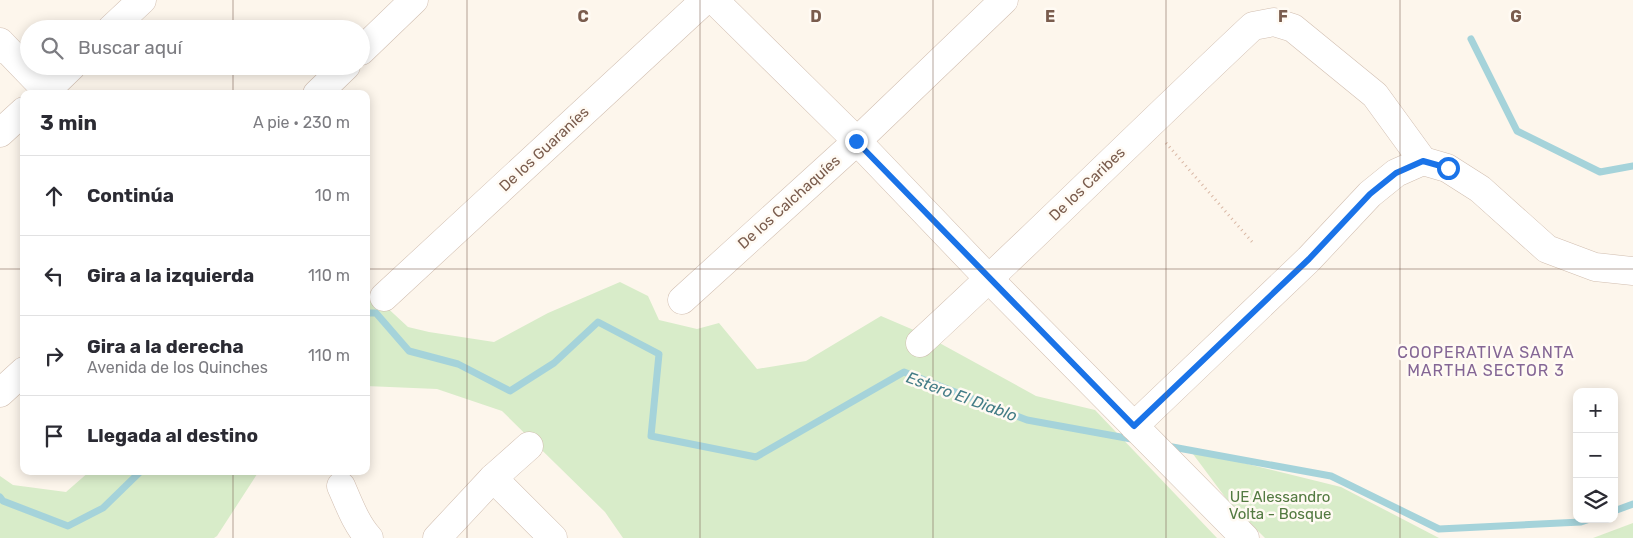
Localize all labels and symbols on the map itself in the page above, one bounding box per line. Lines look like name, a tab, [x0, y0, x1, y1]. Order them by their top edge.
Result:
text: C	[577, 7, 589, 26]
text: D	[810, 7, 822, 26]
text: E	[1045, 7, 1055, 26]
text: F	[1278, 7, 1288, 26]
text: G	[1510, 7, 1522, 26]
street label: De los Guaraníes	[495, 103, 593, 195]
route end	[845, 130, 868, 153]
street label: De los Caribes	[1045, 143, 1129, 225]
street label: De los Calchaquíes	[734, 151, 844, 253]
route start	[1437, 157, 1460, 180]
district label: COOPERATIVA SANTA MARTHA SECTOR 3	[1397, 343, 1575, 380]
water label: Estero El Diablo	[904, 368, 1020, 425]
park label: UE Alessandro Volta - Bosque	[1229, 488, 1331, 523]

